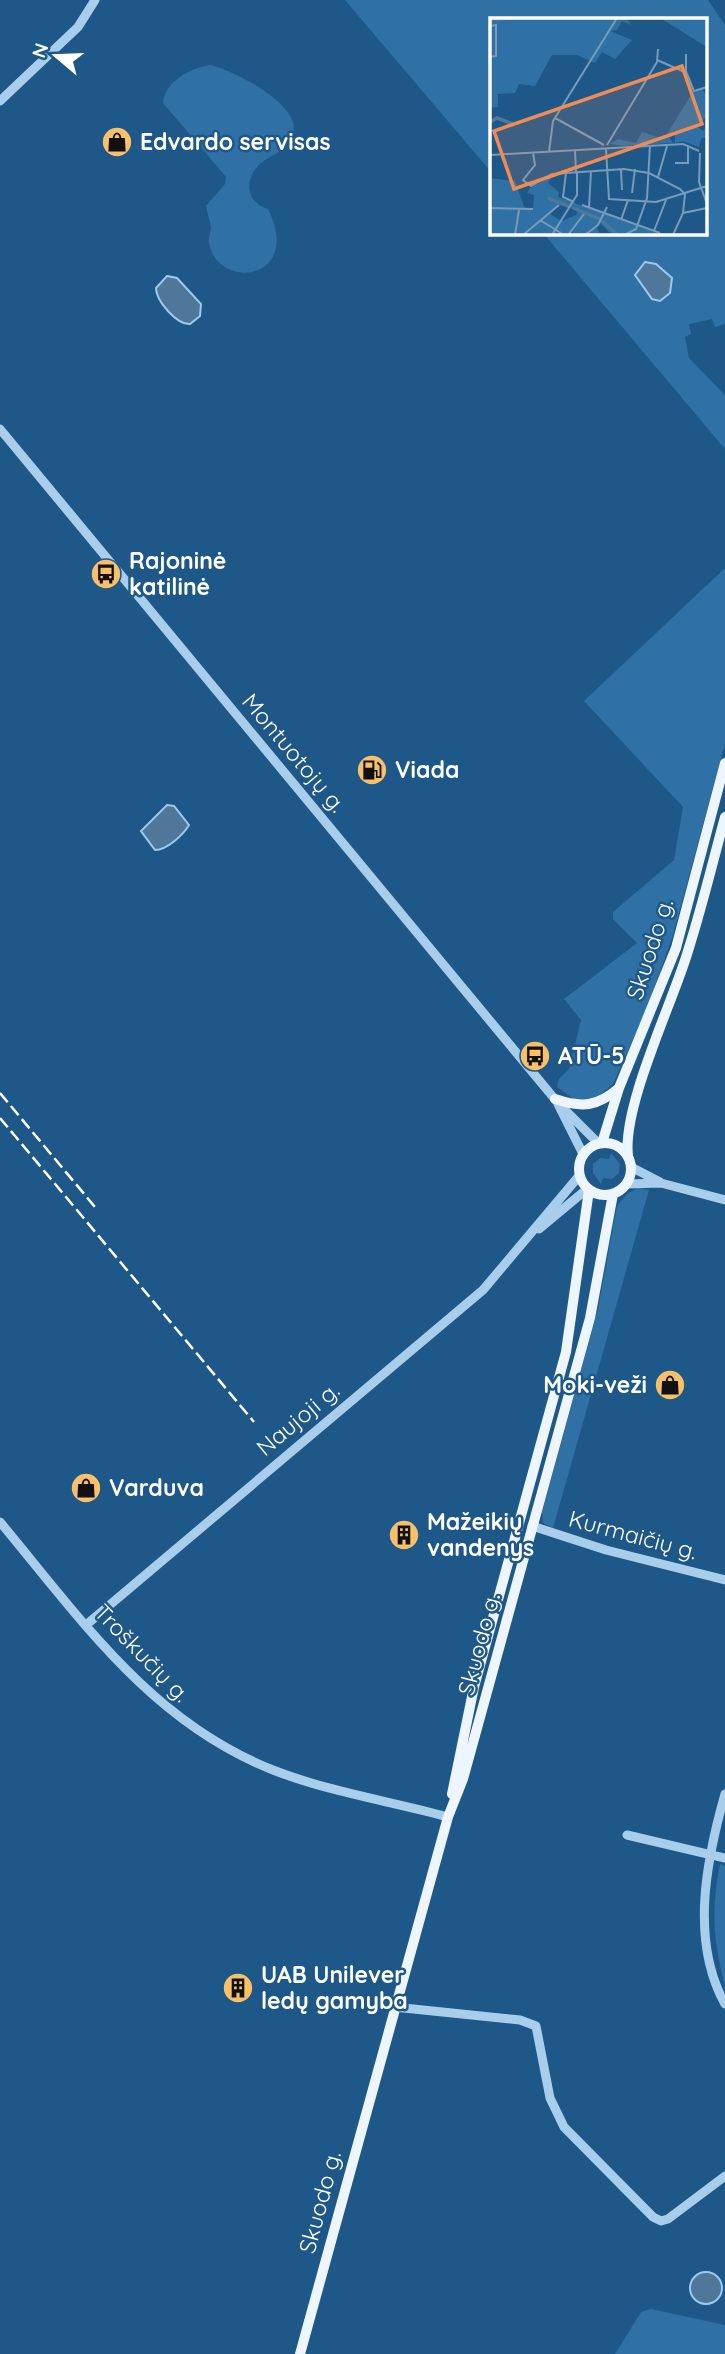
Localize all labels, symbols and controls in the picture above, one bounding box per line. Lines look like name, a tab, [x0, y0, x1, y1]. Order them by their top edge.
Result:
inset map	[490, 18, 708, 234]
north arrow	[21, 21, 91, 91]
text: N	[26, 40, 54, 61]
shop icon: Edvardo servisas	[100, 125, 134, 159]
place label: Edvardo servisas	[140, 127, 330, 156]
place label: Rajoninė katilinė	[129, 546, 226, 601]
bus stop icon: Rajoninė katilinė	[89, 557, 123, 591]
street label: Montuotojų g.	[236, 687, 353, 818]
fuel station icon: Viada	[355, 753, 389, 787]
place label: Viada	[395, 755, 459, 784]
street label: Skuodo g.	[620, 895, 679, 1003]
bus stop icon: ATŪ-5	[518, 1039, 552, 1073]
place label: ATŪ-5	[558, 1041, 625, 1070]
shop icon: Moki-veži	[653, 1368, 687, 1402]
place label: Moki-veži	[543, 1370, 647, 1399]
street label: Naujoji g.	[250, 1376, 345, 1462]
shop icon: Varduva	[69, 1471, 103, 1505]
place label: Varduva	[109, 1473, 204, 1502]
street label: Kurmaičių g.	[566, 1503, 701, 1566]
place label: Mažeikių vandenys	[427, 1507, 534, 1562]
building icon: Mažeikių vandenys	[387, 1518, 421, 1552]
street label: Skuodo g.	[451, 1590, 506, 1698]
street label: Troškučių g.	[88, 1597, 196, 1708]
place label: UAB Unilever ledų gamyba	[261, 1960, 408, 2015]
building icon: UAB Unilever ledų gamyba	[221, 1971, 255, 2005]
street label: Skuodo g.	[292, 2148, 347, 2256]

